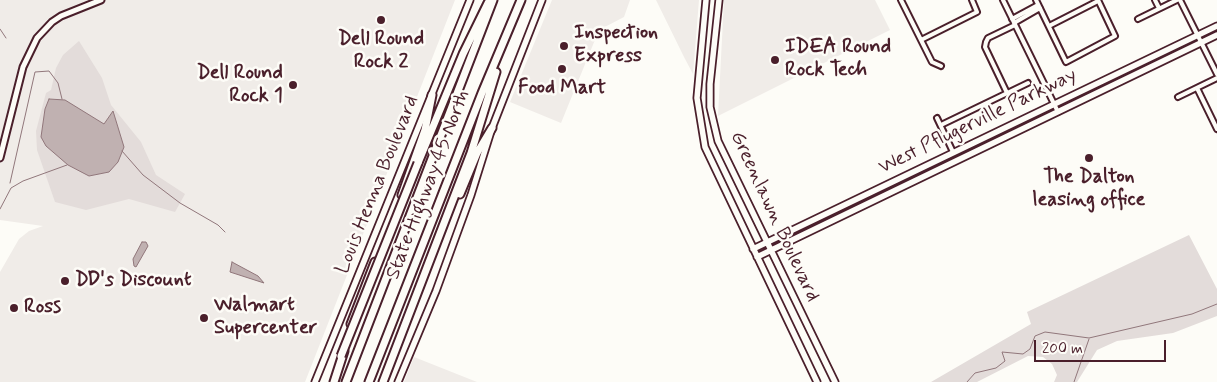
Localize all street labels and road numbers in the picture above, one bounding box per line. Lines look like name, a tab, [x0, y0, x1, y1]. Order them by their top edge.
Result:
street label: West Pflugerville Parkway	[875, 64, 1081, 180]
street label: State Highway 45 North	[382, 87, 476, 283]
street label: Louis Henna Boulevard	[331, 92, 425, 278]
street label: Greenlawn Boulevard	[724, 128, 824, 306]

